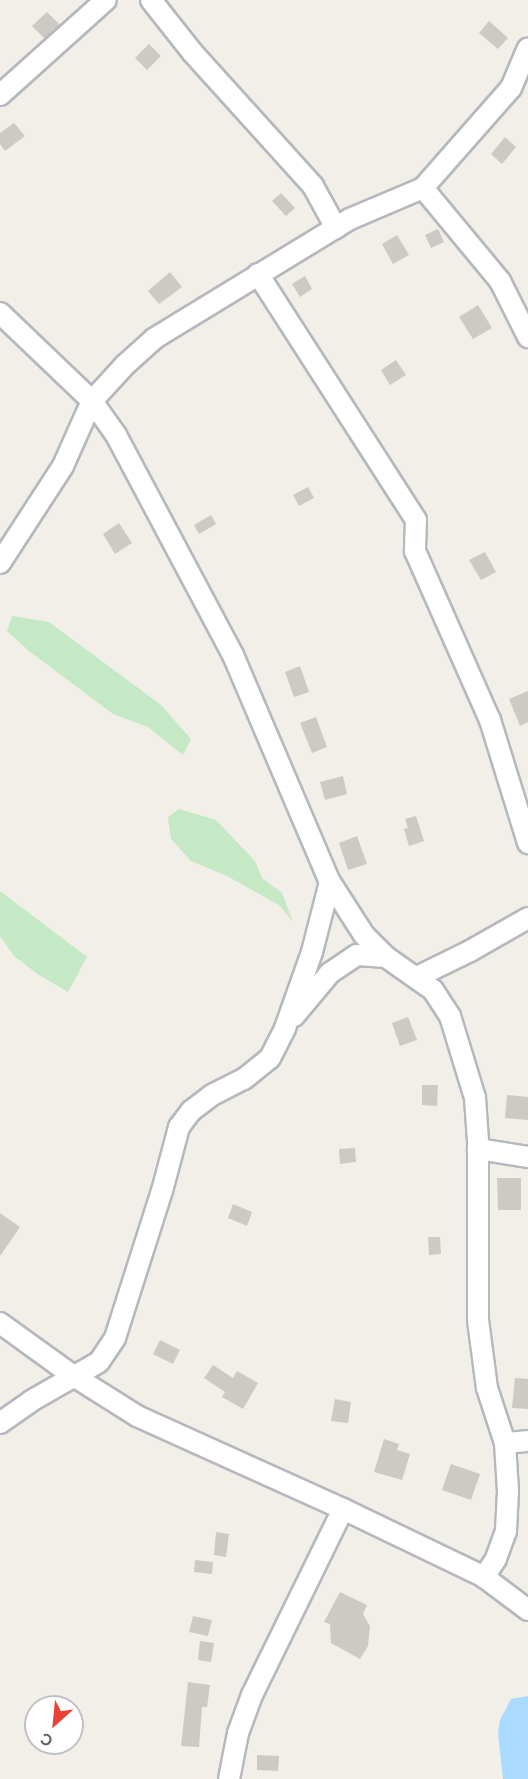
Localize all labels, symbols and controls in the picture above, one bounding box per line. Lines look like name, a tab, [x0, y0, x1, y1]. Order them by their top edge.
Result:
north arrow	[24, 1695, 84, 1755]
text: С	[37, 1729, 56, 1751]

